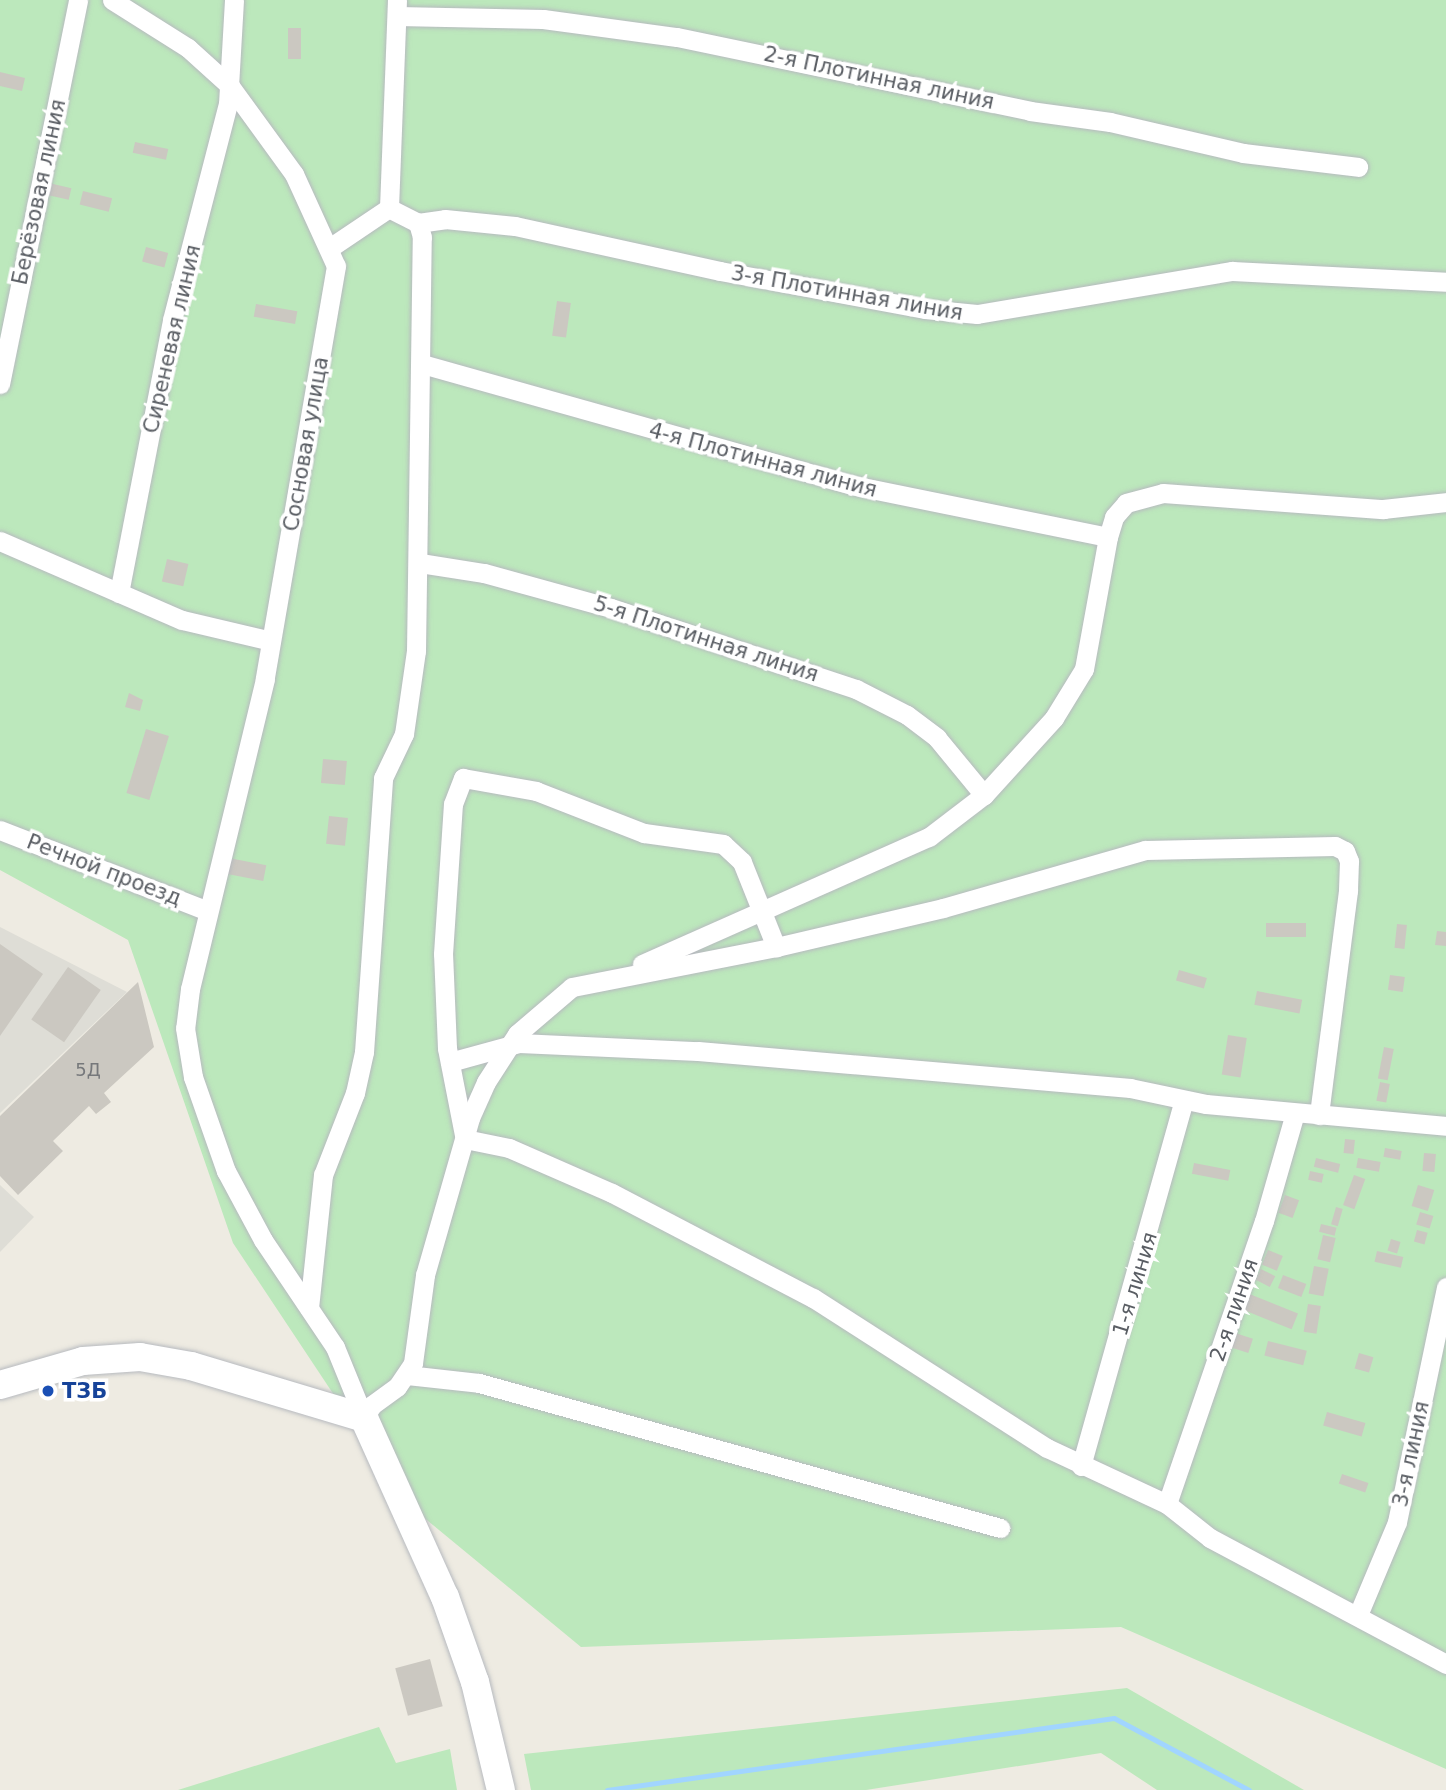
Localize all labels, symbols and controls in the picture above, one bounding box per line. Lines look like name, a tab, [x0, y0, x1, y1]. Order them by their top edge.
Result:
street label: 2-я Плотинная линия	[761, 41, 997, 115]
street label: Берёзовая линия	[7, 97, 71, 287]
street label: Сиреневая линия	[138, 242, 206, 436]
street label: 3-я Плотинная линия	[729, 260, 965, 326]
street label: Сосновая улица	[278, 355, 334, 533]
street label: 4-я Плотинная линия	[646, 417, 880, 503]
street label: 5-я Плотинная линия	[590, 591, 822, 687]
street label: Речной проезд	[23, 829, 185, 911]
house number: 5Д	[75, 1059, 101, 1081]
street label: 1-я линия	[1107, 1229, 1163, 1339]
street label: 2-я линия	[1205, 1255, 1263, 1365]
place label: ТЗБ	[62, 1378, 107, 1404]
marker: ТЗБ	[40, 1383, 56, 1399]
street label: 3-я линия	[1388, 1399, 1434, 1509]

